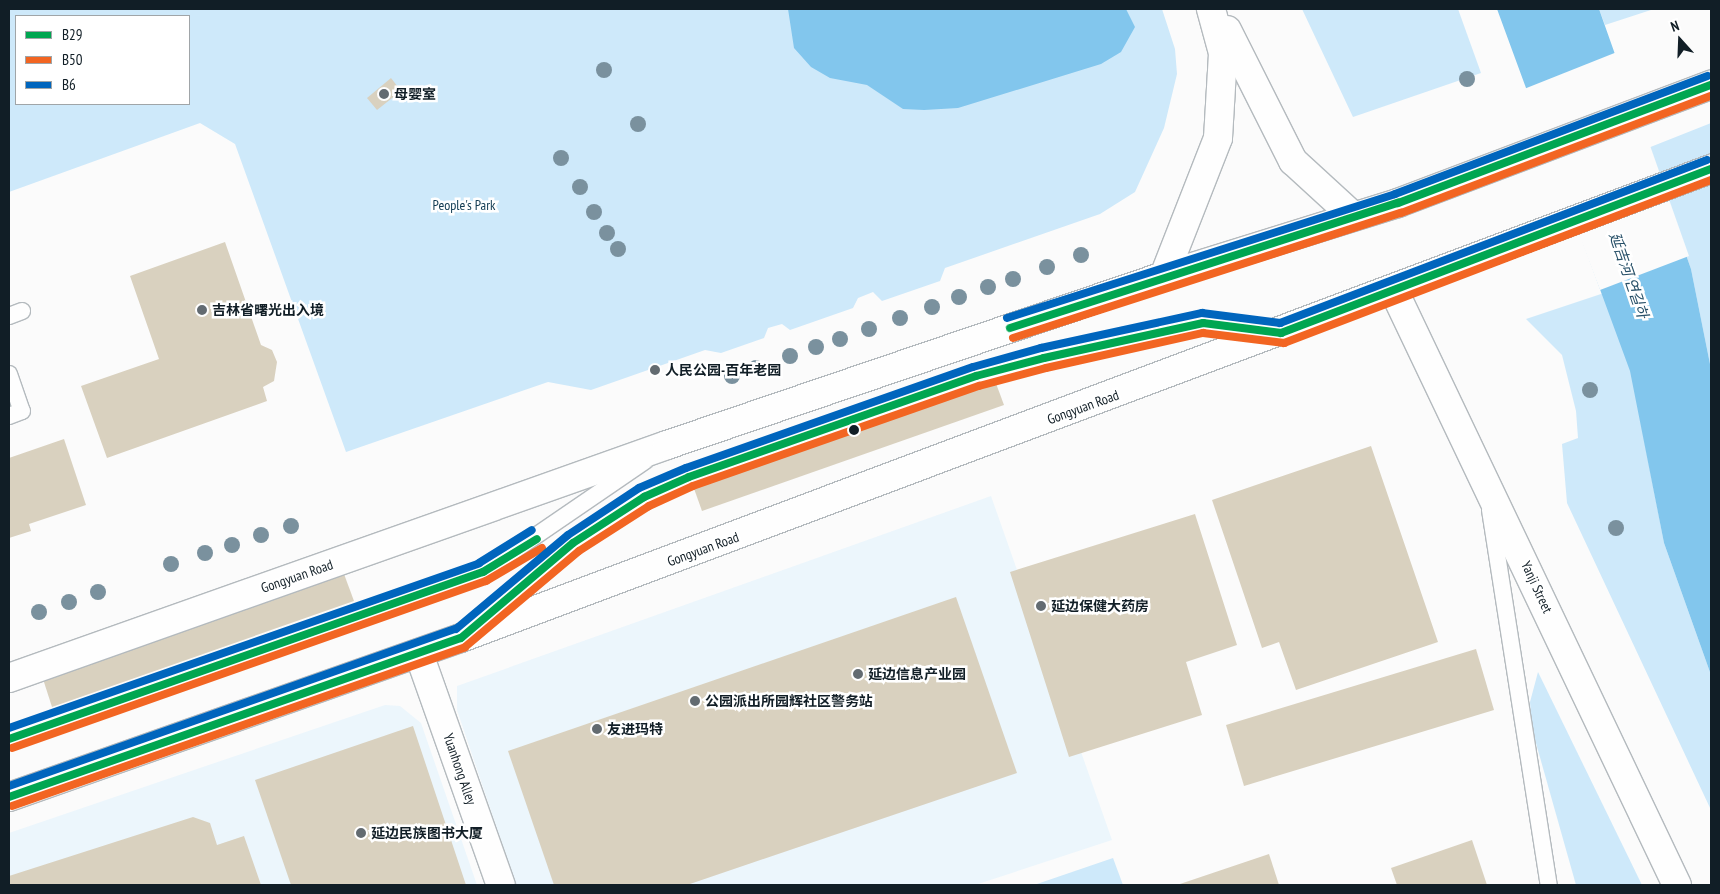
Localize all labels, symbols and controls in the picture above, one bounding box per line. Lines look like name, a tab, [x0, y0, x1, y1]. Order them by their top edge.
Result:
legend	[15, 15, 190, 105]
north arrow	[1655, 15, 1705, 65]
text: N	[1668, 16, 1682, 36]
text: B29	[62, 25, 83, 44]
text: B50	[62, 50, 83, 69]
text: B6	[62, 75, 76, 94]
place label: 母婴室	[394, 86, 436, 102]
marker: 母婴室	[378, 88, 390, 100]
park label: People's Park	[433, 197, 495, 213]
water label: 延吉河 연길하	[1606, 230, 1652, 320]
place label: 吉林省曙光出入境	[212, 302, 324, 318]
marker: 吉林省曙光出入境	[196, 304, 208, 316]
place label: 人民公园-百年老园	[665, 362, 781, 378]
marker: 人民公园-百年老园	[649, 364, 661, 376]
street label: Gongyuan Road	[1045, 386, 1121, 428]
unlabelled marker	[849, 425, 859, 435]
street label: Gongyuan Road	[665, 528, 741, 570]
street label: Gongyuan Road	[259, 556, 335, 596]
street label: Yanji Street	[1518, 558, 1556, 616]
place label: 延边保健大药房	[1051, 598, 1149, 614]
marker: 延边保健大药房	[1035, 600, 1047, 612]
place label: 延边信息产业园	[868, 666, 966, 682]
marker: 延边信息产业园	[852, 668, 864, 680]
place label: 公园派出所园辉社区警务站	[705, 693, 873, 709]
marker: 公园派出所园辉社区警务站	[689, 695, 701, 707]
place label: 友进玛特	[607, 721, 663, 737]
marker: 友进玛特	[591, 723, 603, 735]
street label: Yuanhong Alley	[440, 731, 480, 807]
place label: 延边民族图书大厦	[371, 825, 483, 841]
marker: 延边民族图书大厦	[355, 827, 367, 839]

